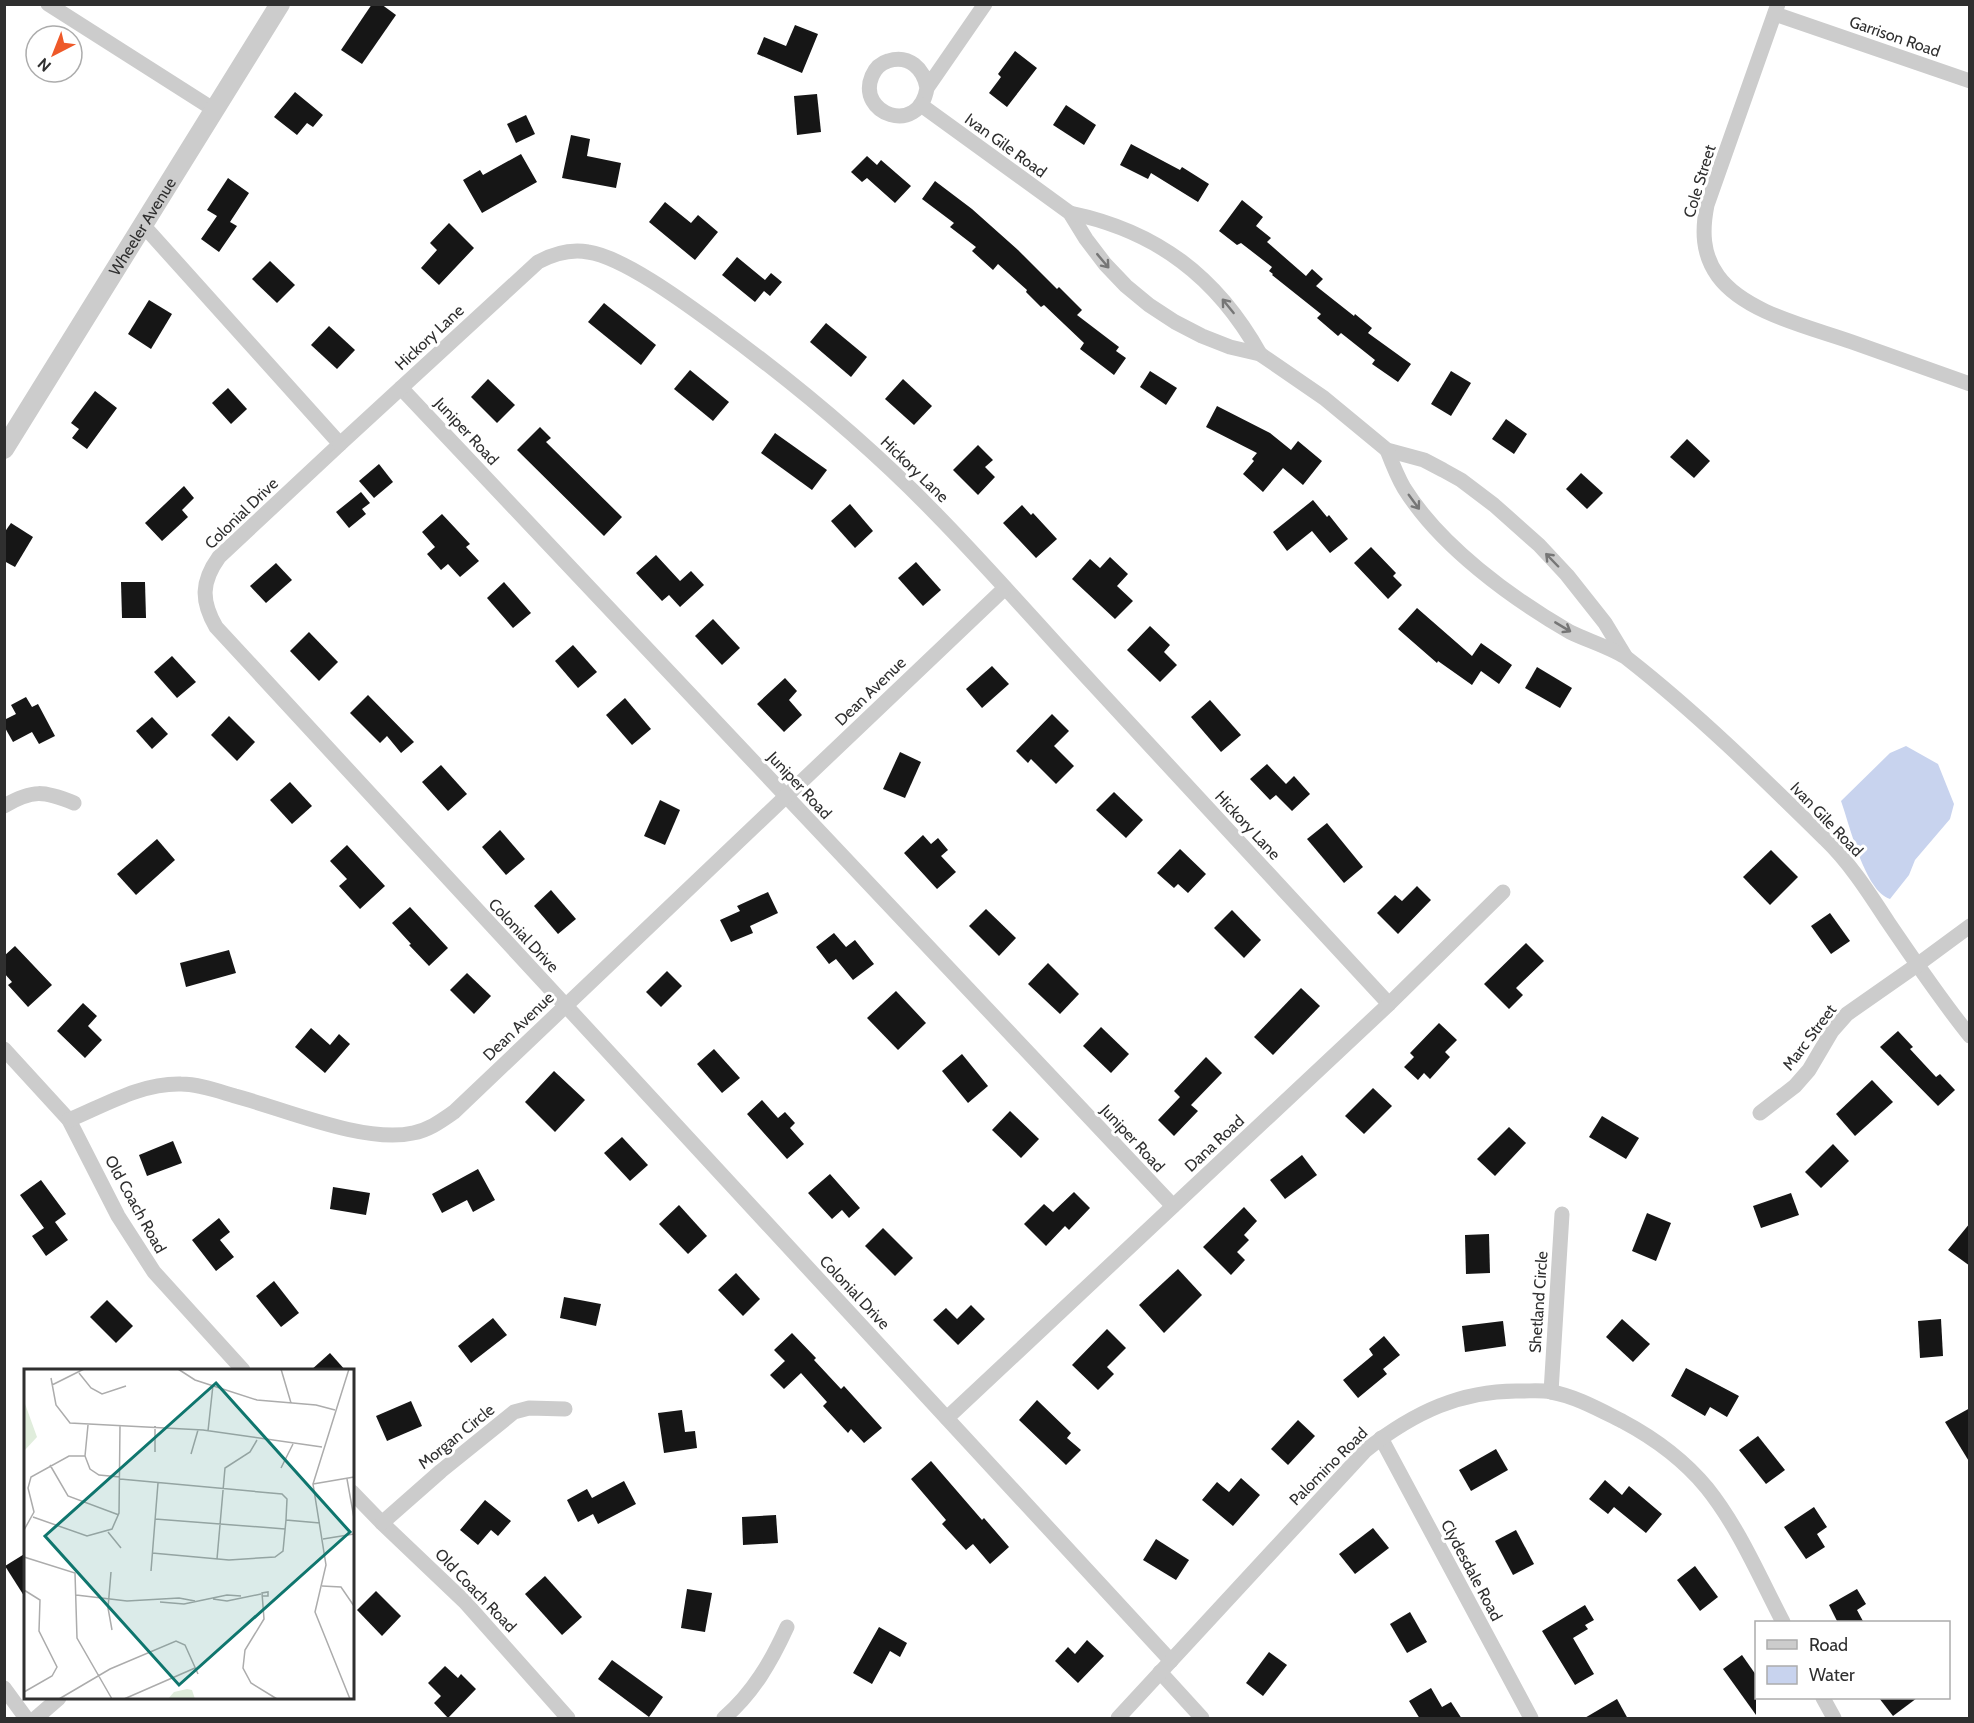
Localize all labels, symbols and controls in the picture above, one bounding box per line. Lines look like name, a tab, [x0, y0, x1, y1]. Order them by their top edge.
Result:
street label: Garrison Road	[1847, 12, 1943, 61]
north arrow	[24, 24, 84, 84]
text: N	[34, 54, 55, 76]
street label: Ivan Gile Road	[961, 109, 1050, 181]
street label: Cole Street	[1679, 142, 1720, 220]
street label: Wheeler Avenue	[105, 174, 180, 279]
one-way arrow	[1097, 253, 1110, 269]
one-way arrow	[1222, 298, 1235, 314]
street label: Hickory Lane	[391, 301, 468, 374]
street label: Juniper Road	[430, 393, 503, 469]
street label: Hickory Lane	[877, 432, 953, 506]
street label: Colonial Drive	[201, 474, 282, 553]
one-way arrow	[1408, 494, 1420, 510]
one-way arrow	[1545, 552, 1559, 567]
one-way arrow	[1554, 621, 1571, 633]
street label: Dean Avenue	[831, 653, 910, 730]
street label: Juniper Road	[763, 747, 836, 823]
street label: Ivan Gile Road	[1786, 778, 1867, 861]
street label: Hickory Lane	[1211, 787, 1284, 864]
street label: Colonial Drive	[485, 894, 563, 976]
street label: Dean Avenue	[479, 988, 558, 1065]
street label: Marc Street	[1779, 1000, 1841, 1074]
street label: Juniper Road	[1096, 1100, 1169, 1176]
street label: Dana Road	[1181, 1111, 1248, 1176]
street label: Old Coach Road	[101, 1152, 170, 1256]
street label: Shetland Circle	[1525, 1250, 1552, 1354]
street label: Colonial Drive	[816, 1251, 894, 1333]
inset map	[24, 1369, 354, 1699]
street label: Morgan Circle	[414, 1400, 498, 1473]
street label: Palomino Road	[1285, 1423, 1371, 1509]
street label: Clydesdale Road	[1437, 1516, 1506, 1624]
street label: Old Coach Road	[431, 1545, 520, 1636]
legend	[1755, 1621, 1950, 1699]
text: Road	[1809, 1634, 1848, 1656]
text: Water	[1809, 1664, 1855, 1686]

